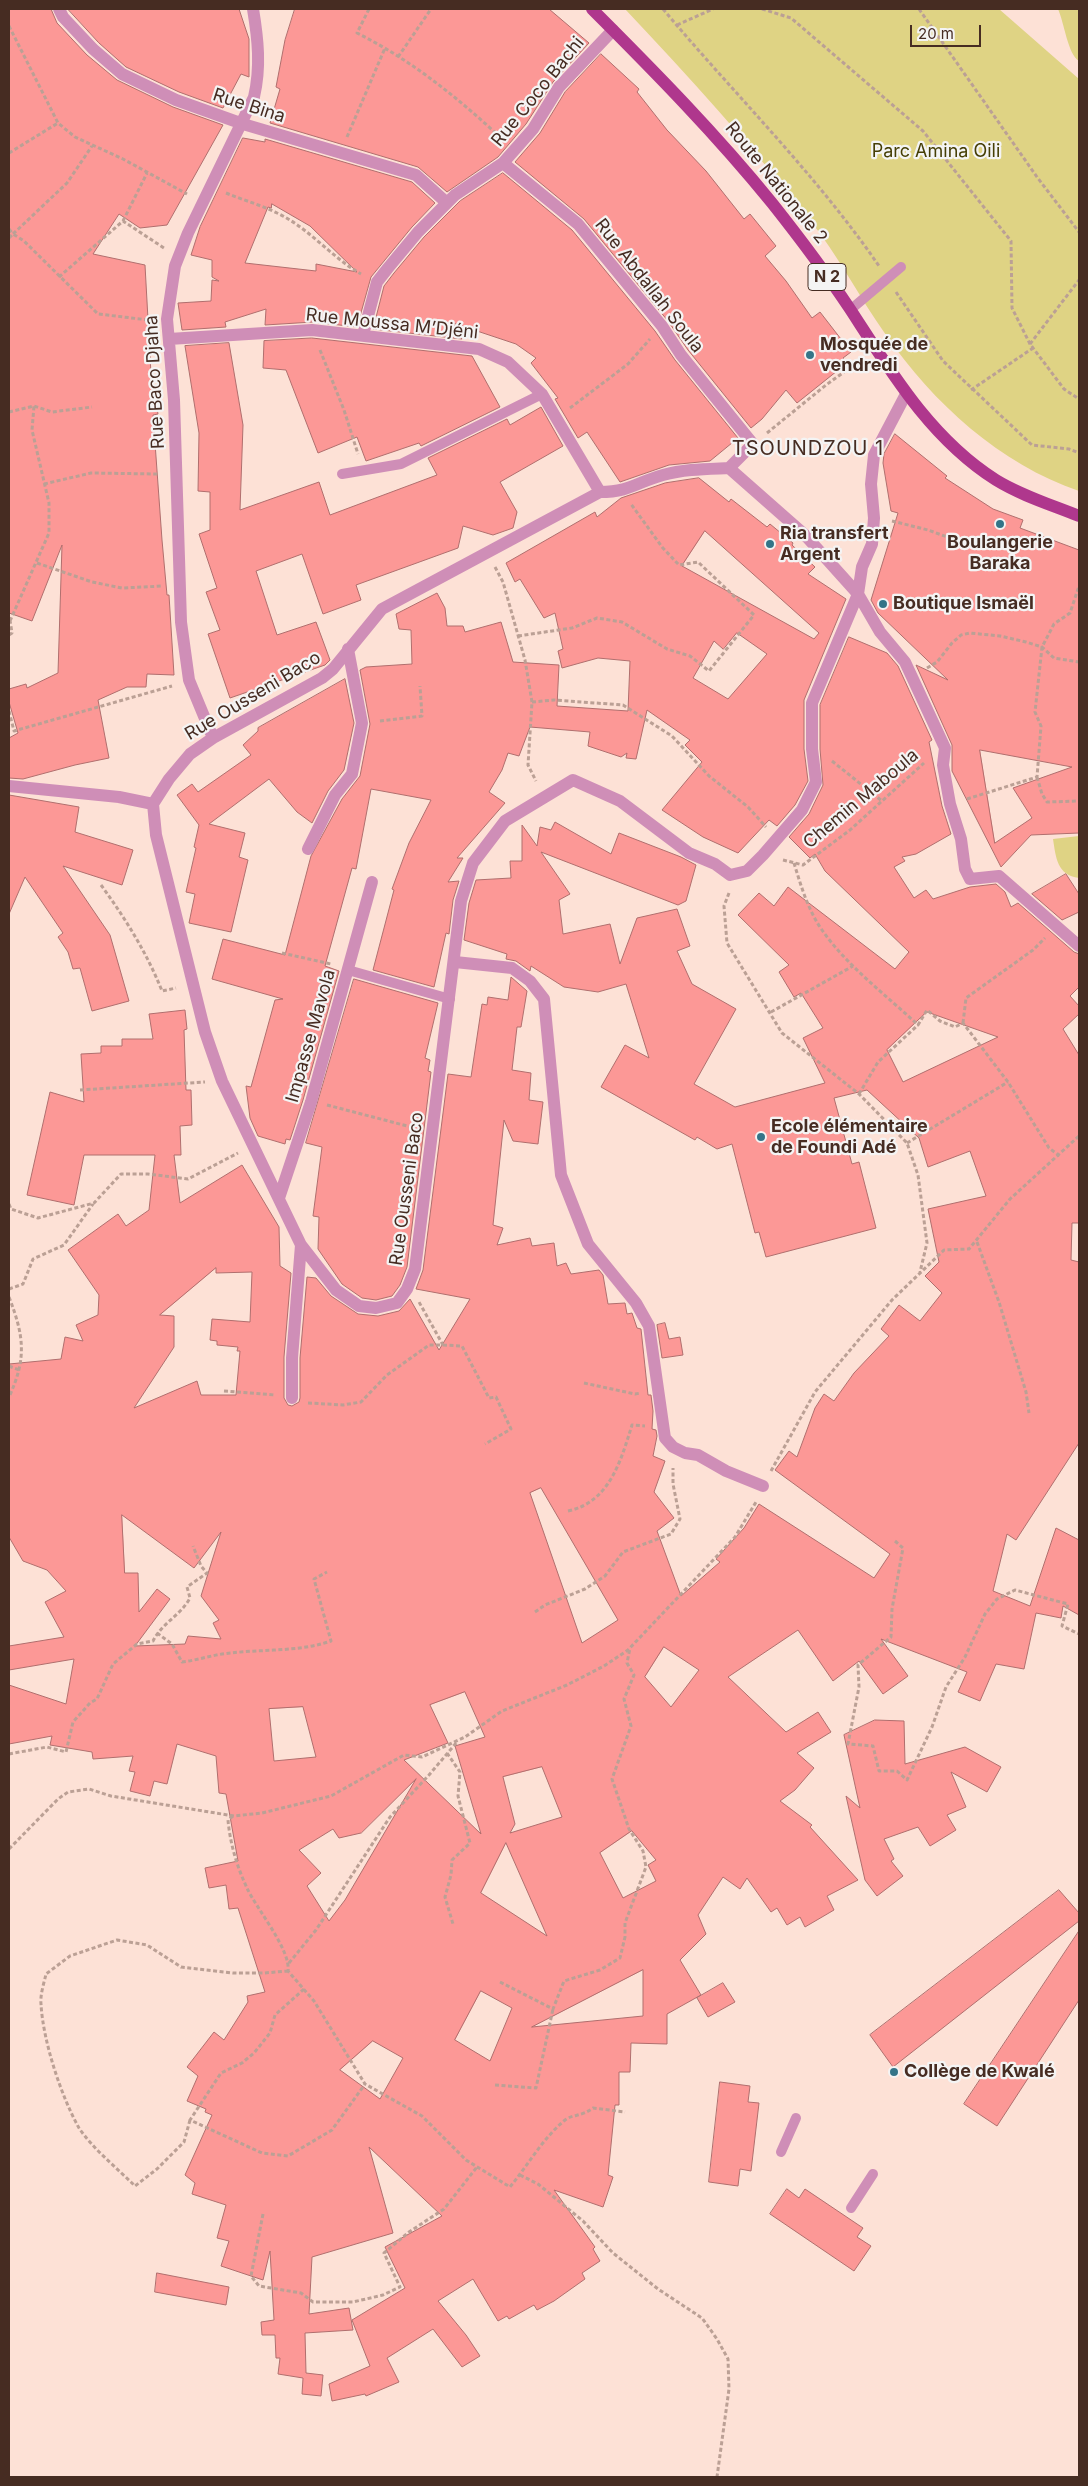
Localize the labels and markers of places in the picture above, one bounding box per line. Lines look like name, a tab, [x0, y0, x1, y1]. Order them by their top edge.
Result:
place label: Mosquée de vendredi	[820, 334, 928, 376]
marker: Mosquée de vendredi	[804, 349, 816, 361]
marker: Boulangerie Baraka	[994, 518, 1006, 530]
place label: Ria transfert Argent	[780, 523, 889, 566]
place label: Boulangerie Baraka	[947, 532, 1053, 574]
marker: Ria transfert Argent	[764, 538, 776, 550]
place label: Boutique Ismaël	[893, 593, 1034, 615]
marker: Boutique Ismaël	[877, 598, 889, 610]
place label: Ecole élémentaire de Foundi Adé	[771, 1116, 928, 1158]
marker: Ecole élémentaire de Foundi Adé	[755, 1131, 767, 1143]
place label: Collège de Kwalé	[904, 2061, 1055, 2083]
marker: Collège de Kwalé	[888, 2066, 900, 2078]

